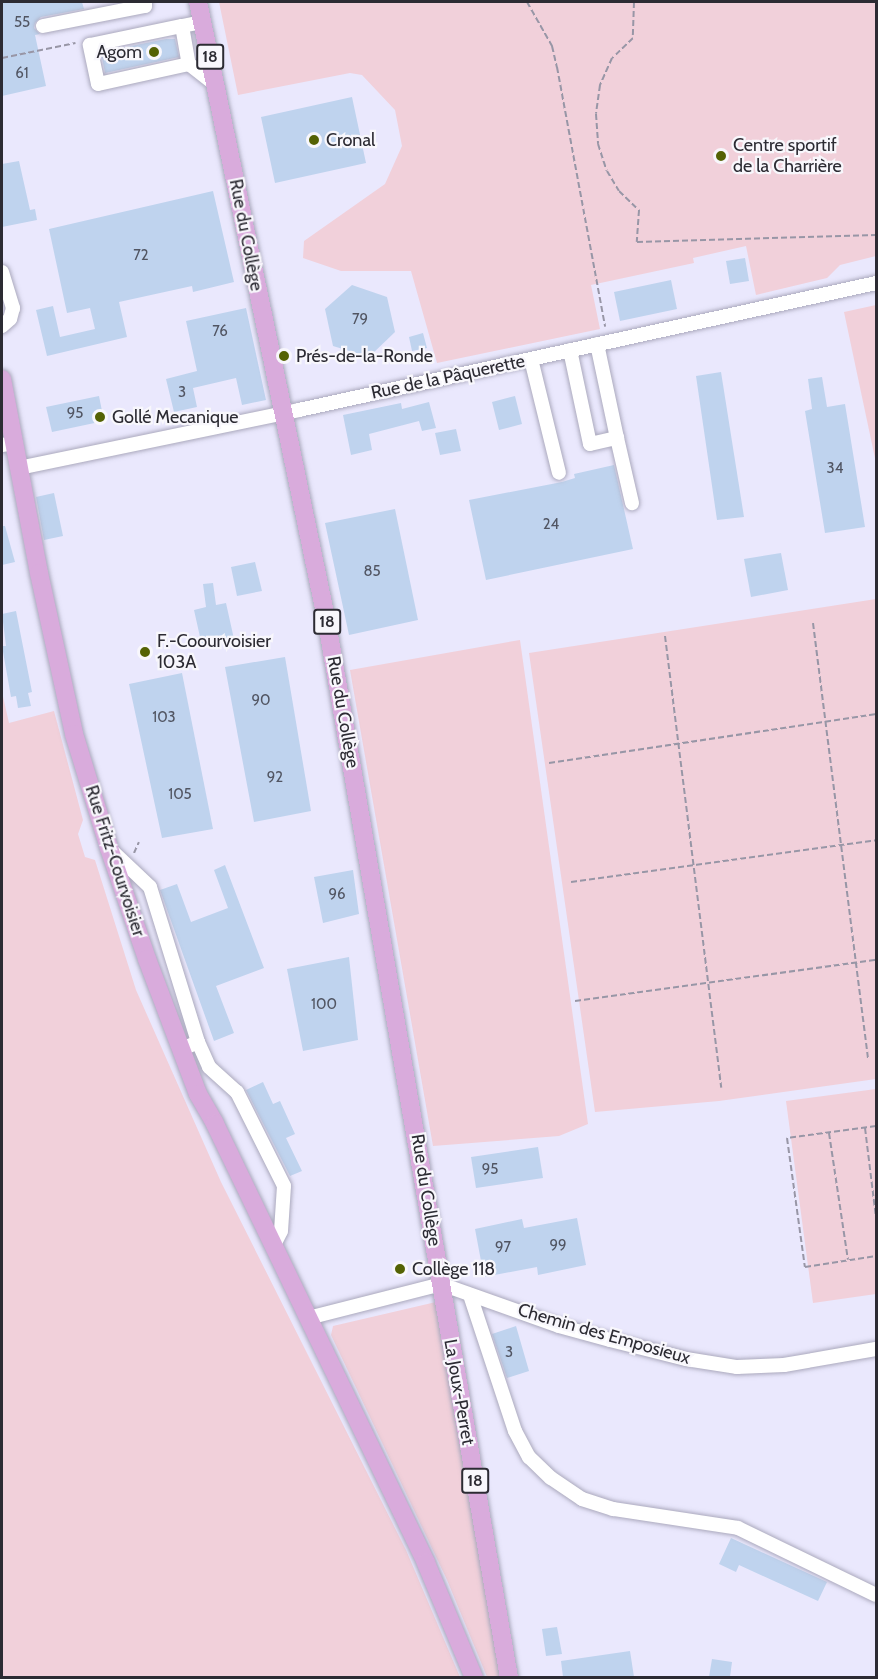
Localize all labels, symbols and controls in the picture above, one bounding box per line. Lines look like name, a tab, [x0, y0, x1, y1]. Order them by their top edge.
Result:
house number: 55	[14, 14, 30, 32]
place label: Agom	[96, 41, 142, 63]
road number: 18	[195, 44, 225, 70]
marker: Agom	[147, 45, 161, 59]
house number: 61	[15, 65, 29, 83]
place label: Cronal	[326, 129, 375, 151]
marker: Cronal	[307, 133, 321, 147]
place label: Centre sportif de la Charrière	[733, 135, 842, 178]
marker: Centre sportif de la Charrière	[714, 149, 728, 163]
street label: Rue du Collège	[225, 177, 267, 293]
house number: 72	[133, 247, 149, 265]
house number: 79	[352, 311, 368, 329]
house number: 76	[212, 323, 228, 341]
place label: Prés-de-la-Ronde	[296, 345, 433, 367]
marker: Prés-de-la-Ronde	[277, 349, 291, 363]
street label: Rue de la Pâquerette	[369, 350, 527, 404]
house number: 3	[178, 384, 186, 402]
house number: 95	[67, 405, 83, 423]
place label: Gollé Mecanique	[112, 406, 239, 428]
marker: Gollé Mecanique	[93, 410, 107, 424]
house number: 34	[827, 460, 843, 478]
house number: 24	[543, 516, 559, 534]
house number: 85	[363, 563, 381, 581]
road number: 18	[312, 609, 342, 635]
place label: F.-Coourvoisier 103A	[157, 631, 271, 674]
marker: F.-Coourvoisier 103A	[138, 645, 152, 659]
street label: Rue du Collège	[323, 654, 363, 770]
house number: 90	[252, 692, 270, 710]
house number: 103	[152, 709, 176, 727]
house number: 92	[267, 769, 283, 787]
street label: Rue Fritz-Courvoisier	[80, 783, 150, 939]
house number: 105	[168, 786, 192, 804]
house number: 96	[328, 886, 346, 904]
house number: 100	[311, 996, 337, 1014]
street label: Rue du Collège	[406, 1132, 446, 1248]
house number: 95	[482, 1161, 498, 1179]
house number: 99	[549, 1237, 567, 1255]
house number: 97	[495, 1239, 511, 1257]
place label: Collège 118	[412, 1258, 495, 1280]
marker: Collège 118	[393, 1262, 407, 1276]
street label: Chemin des Emposieux	[515, 1299, 693, 1369]
street label: La Joux-Perret	[439, 1337, 479, 1447]
house number: 3	[505, 1344, 513, 1362]
road number: 18	[460, 1468, 490, 1494]

